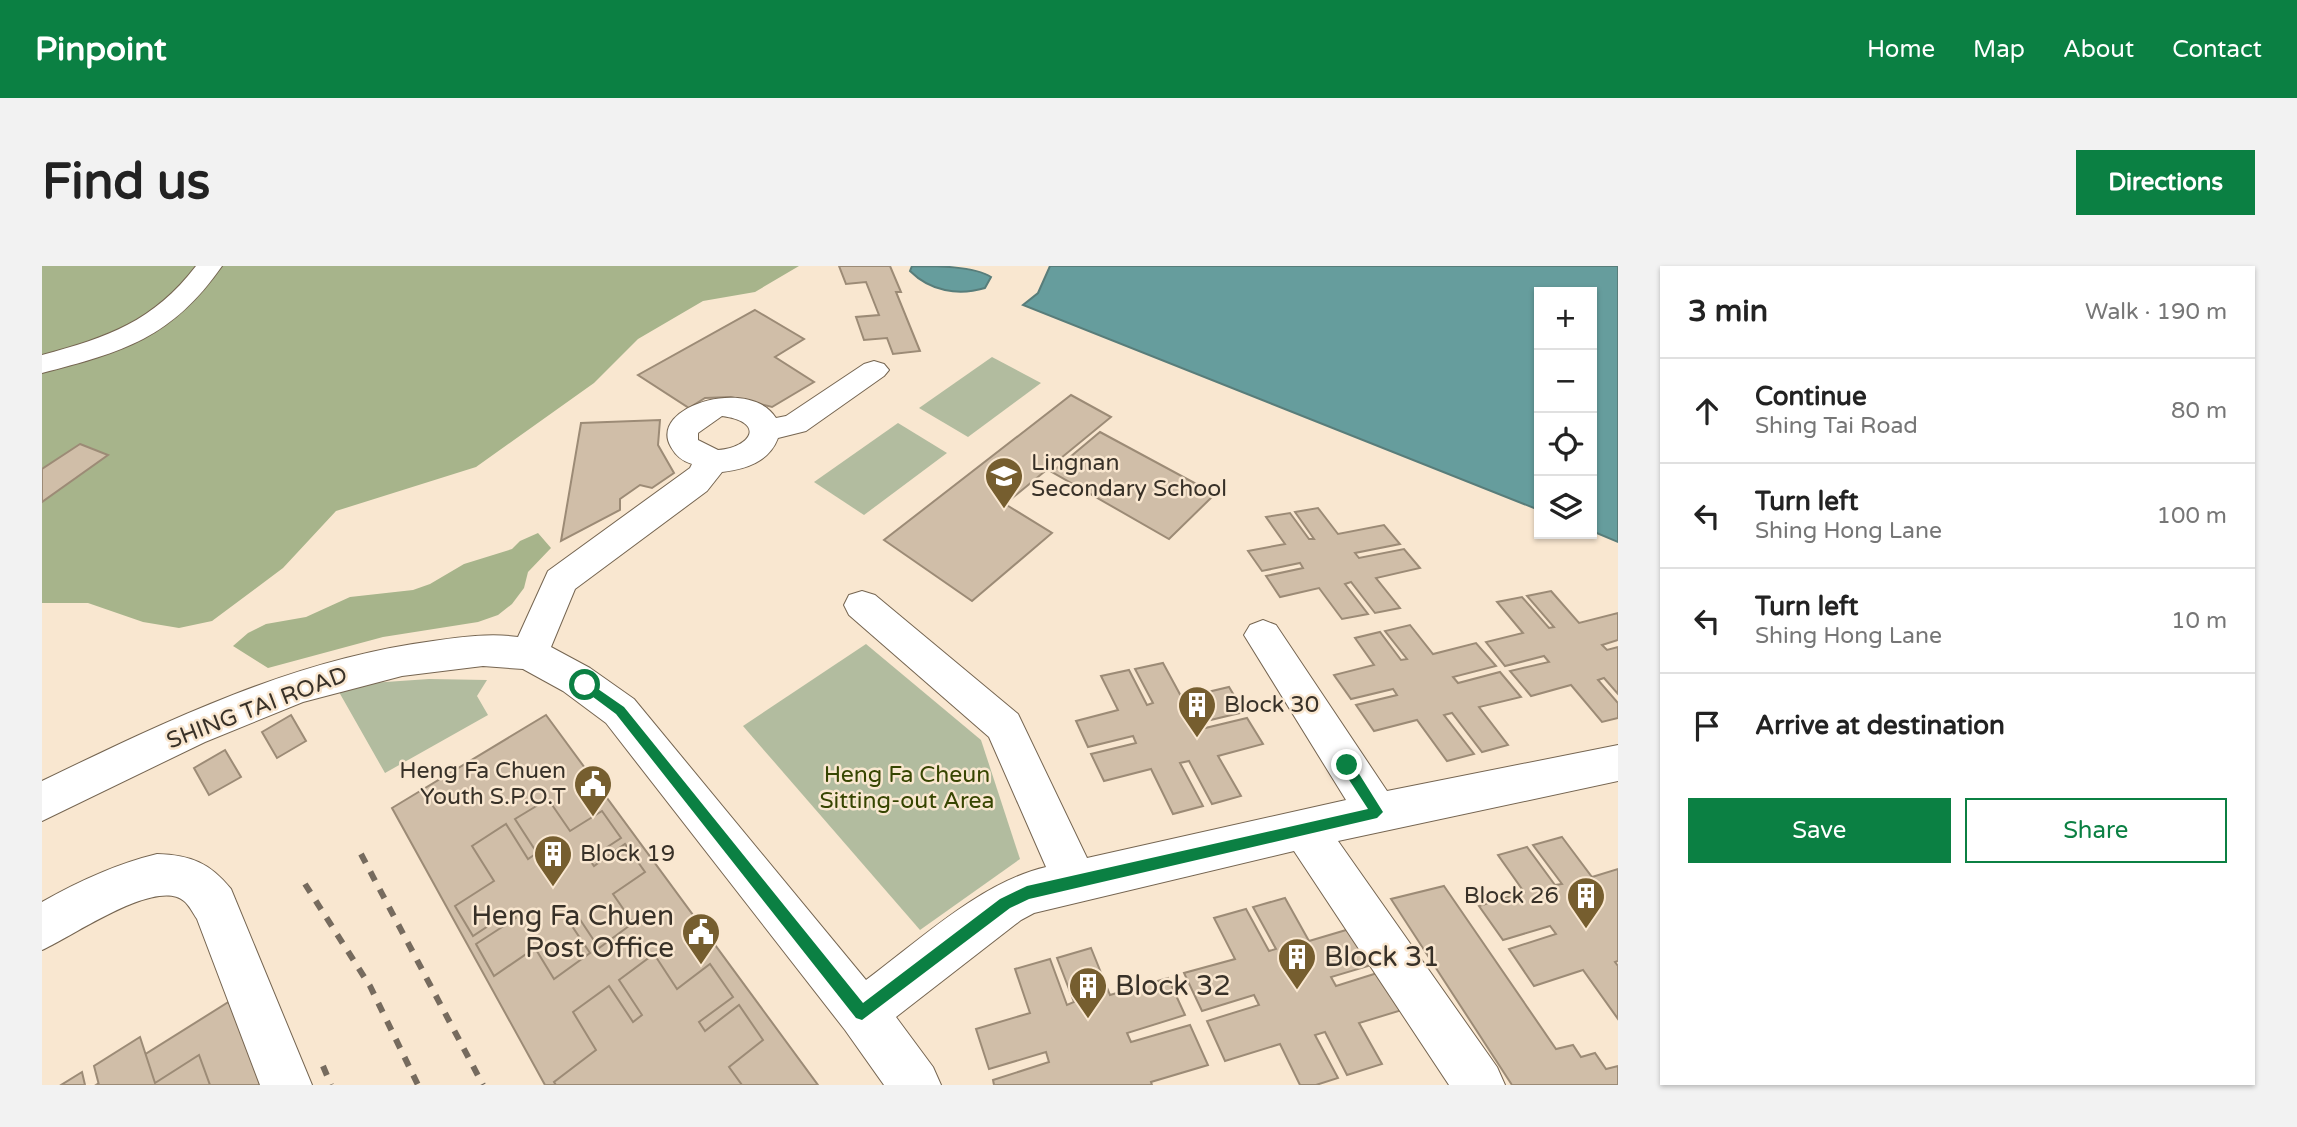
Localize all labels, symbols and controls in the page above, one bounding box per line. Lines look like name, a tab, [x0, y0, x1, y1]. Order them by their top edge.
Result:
text: Pinpoint	[35, 30, 167, 69]
text: Home	[1867, 35, 1935, 64]
text: Map	[1973, 35, 2025, 64]
text: About	[2063, 35, 2134, 64]
text: Contact	[2172, 35, 2262, 64]
button: Directions	[2076, 150, 2255, 215]
text: Find us	[42, 153, 210, 212]
map controls	[1534, 287, 1597, 539]
button: +	[1534, 287, 1597, 350]
text: 3 min	[1688, 293, 1768, 330]
text: Walk · 190 m	[2085, 298, 2227, 326]
button: −	[1534, 350, 1597, 413]
text: Continue	[1755, 381, 1867, 412]
icon: ahead	[1688, 392, 1726, 430]
text: 80 m	[2171, 397, 2227, 425]
text: Shing Tai Road	[1755, 412, 1918, 440]
button: locate	[1534, 413, 1597, 476]
place label: Lingnan Secondary School	[1031, 449, 1227, 503]
school or university icon: Lingnan Secondary School	[983, 455, 1025, 510]
button: layers	[1534, 476, 1597, 539]
text: Turn left	[1755, 486, 1858, 517]
icon: left	[1688, 497, 1726, 535]
text: 100 m	[2157, 502, 2227, 530]
text: Shing Hong Lane	[1755, 517, 1942, 545]
text: Turn left	[1755, 591, 1858, 622]
icon: left	[1688, 602, 1726, 640]
text: 10 m	[2171, 607, 2227, 635]
text: Shing Hong Lane	[1755, 622, 1942, 650]
street label: SHING TAI ROAD	[163, 661, 351, 755]
route start	[569, 669, 600, 700]
building icon: Block 30	[1176, 684, 1218, 739]
place label: Block 30	[1224, 691, 1319, 719]
icon: arrive	[1688, 707, 1726, 745]
text: Arrive at destination	[1755, 710, 2005, 741]
route end	[1331, 749, 1362, 780]
place label: Heng Fa Chuen Youth S.P.O.T	[399, 757, 566, 811]
park label: Heng Fa Cheun Sitting-out Area	[819, 761, 995, 815]
public building icon: Heng Fa Chuen Youth S.P.O.T	[572, 763, 614, 818]
button: Save	[1688, 798, 1951, 863]
button: Share	[1965, 798, 2227, 863]
building icon: Block 19	[532, 833, 574, 888]
place label: Block 19	[580, 840, 675, 868]
building icon: Block 26	[1565, 875, 1607, 930]
place label: Block 26	[1464, 882, 1559, 910]
place label: Heng Fa Chuen Post Office	[471, 899, 674, 965]
public building icon: Heng Fa Chuen Post Office	[680, 911, 722, 966]
building icon: Block 31	[1276, 936, 1318, 991]
place label: Block 31	[1324, 940, 1440, 974]
building icon: Block 32	[1067, 965, 1109, 1020]
place label: Block 32	[1115, 969, 1231, 1003]

